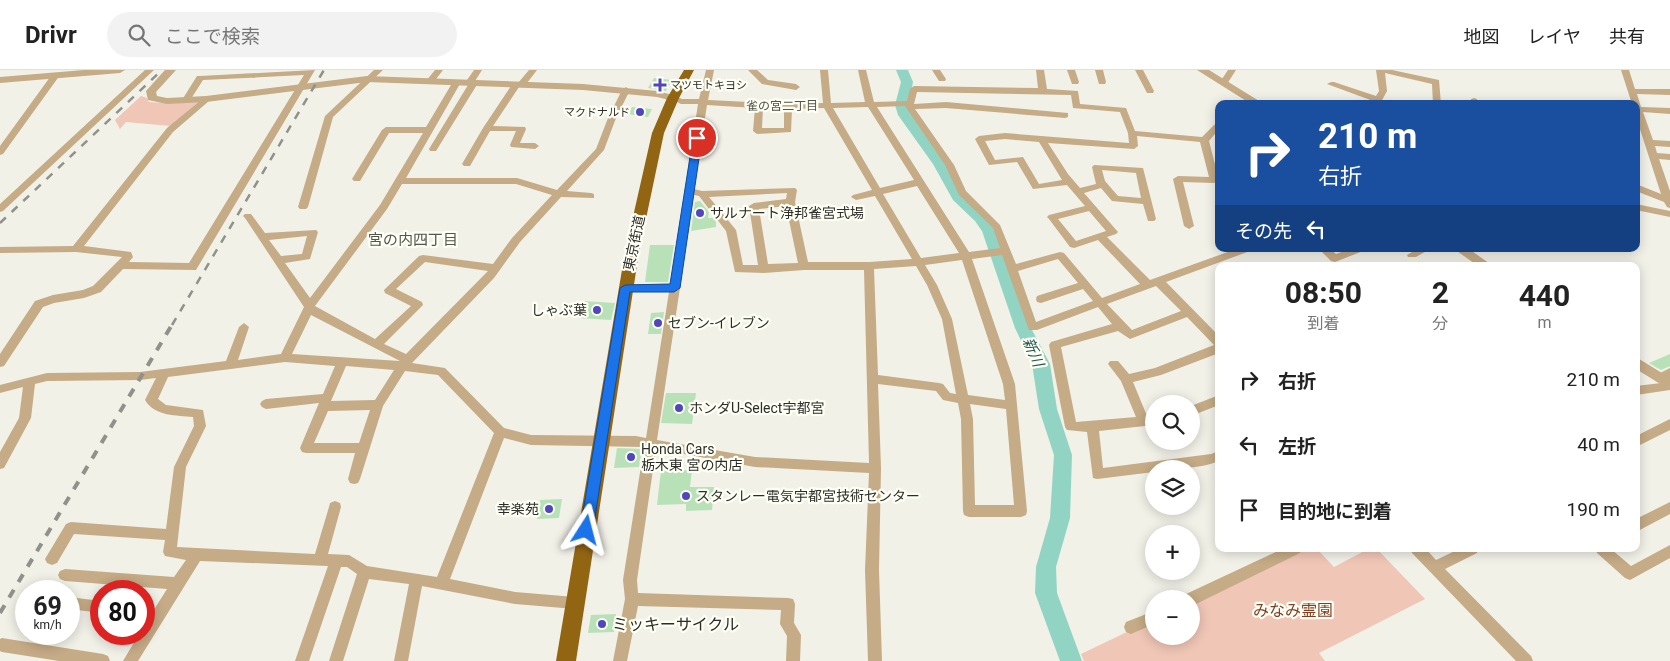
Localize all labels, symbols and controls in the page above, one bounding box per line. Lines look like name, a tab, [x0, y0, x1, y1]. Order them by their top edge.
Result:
search box	[107, 12, 457, 57]
text: Drivr	[25, 21, 77, 49]
icon: search	[125, 21, 153, 49]
text: ここで検索	[165, 25, 260, 48]
text: 地図	[1464, 26, 1500, 47]
text: レイヤ	[1528, 26, 1581, 47]
text: 共有	[1609, 26, 1645, 47]
marker: マツモトキヨシ	[654, 79, 666, 91]
place label: マツモトキヨシ	[670, 79, 747, 92]
district label: 雀の宮二丁目	[746, 99, 818, 113]
place label: マクドナルド	[564, 106, 630, 119]
marker: マクドナルド	[634, 106, 646, 118]
text: 210 m	[1318, 116, 1417, 157]
pin	[676, 117, 718, 159]
icon: right	[1235, 120, 1300, 185]
icon: arrive	[683, 124, 711, 152]
text: 右折	[1318, 164, 1362, 189]
place label: サルナート浄邦雀宮式場	[710, 205, 864, 221]
marker: サルナート浄邦雀宮式場	[694, 207, 706, 219]
street label: 東京街道	[620, 214, 648, 272]
icon: left	[1302, 215, 1330, 243]
text: その先	[1235, 220, 1292, 243]
district label: 宮の内四丁目	[368, 231, 458, 249]
text: 08:50	[1285, 275, 1362, 310]
text: 2	[1432, 275, 1449, 310]
text: 440	[1519, 278, 1570, 313]
place label: しゃぶ葉	[531, 302, 587, 318]
marker: しゃぶ葉	[591, 304, 603, 316]
text: m	[1537, 313, 1551, 332]
text: 到着	[1307, 314, 1339, 333]
text: 分	[1432, 314, 1448, 333]
place label: セブン-イレブン	[668, 315, 770, 331]
marker: セブン-イレブン	[652, 317, 664, 329]
water label: 新川	[1019, 335, 1048, 371]
icon: right	[1235, 366, 1263, 394]
text: 210 m	[1567, 368, 1620, 391]
text: 右折	[1278, 370, 1316, 393]
map controls	[1145, 395, 1200, 645]
button: search	[1145, 395, 1200, 450]
place label: ホンダU-Select宇都宮	[689, 400, 824, 416]
marker: ホンダU-Select宇都宮	[673, 402, 685, 414]
icon: left	[1235, 431, 1263, 459]
text: 40 m	[1577, 433, 1620, 456]
text: 左折	[1278, 435, 1316, 458]
place label: Honda Cars 栃木東 宮の内店	[641, 441, 742, 473]
marker: Honda Cars 栃木東 宮の内店	[625, 451, 637, 463]
button: layers	[1145, 460, 1200, 515]
place label: スタンレー電気宇都宮技術センター	[696, 488, 920, 504]
marker: スタンレー電気宇都宮技術センター	[680, 490, 692, 502]
icon: arrive	[1235, 496, 1263, 524]
text: 190 m	[1567, 498, 1620, 521]
text: 目的地に到着	[1278, 500, 1392, 523]
place label: 幸楽苑	[497, 501, 539, 517]
marker: 幸楽苑	[543, 503, 555, 515]
position arrow	[559, 503, 611, 555]
button: +	[1145, 525, 1200, 580]
speed limit sign: 80	[90, 580, 155, 645]
button: −	[1145, 590, 1200, 645]
text: 69	[33, 592, 62, 621]
park label: みなみ霊園	[1253, 601, 1333, 620]
place label: ミッキーサイクル	[612, 615, 739, 634]
text: km/h	[33, 618, 62, 632]
marker: ミッキーサイクル	[596, 618, 608, 630]

